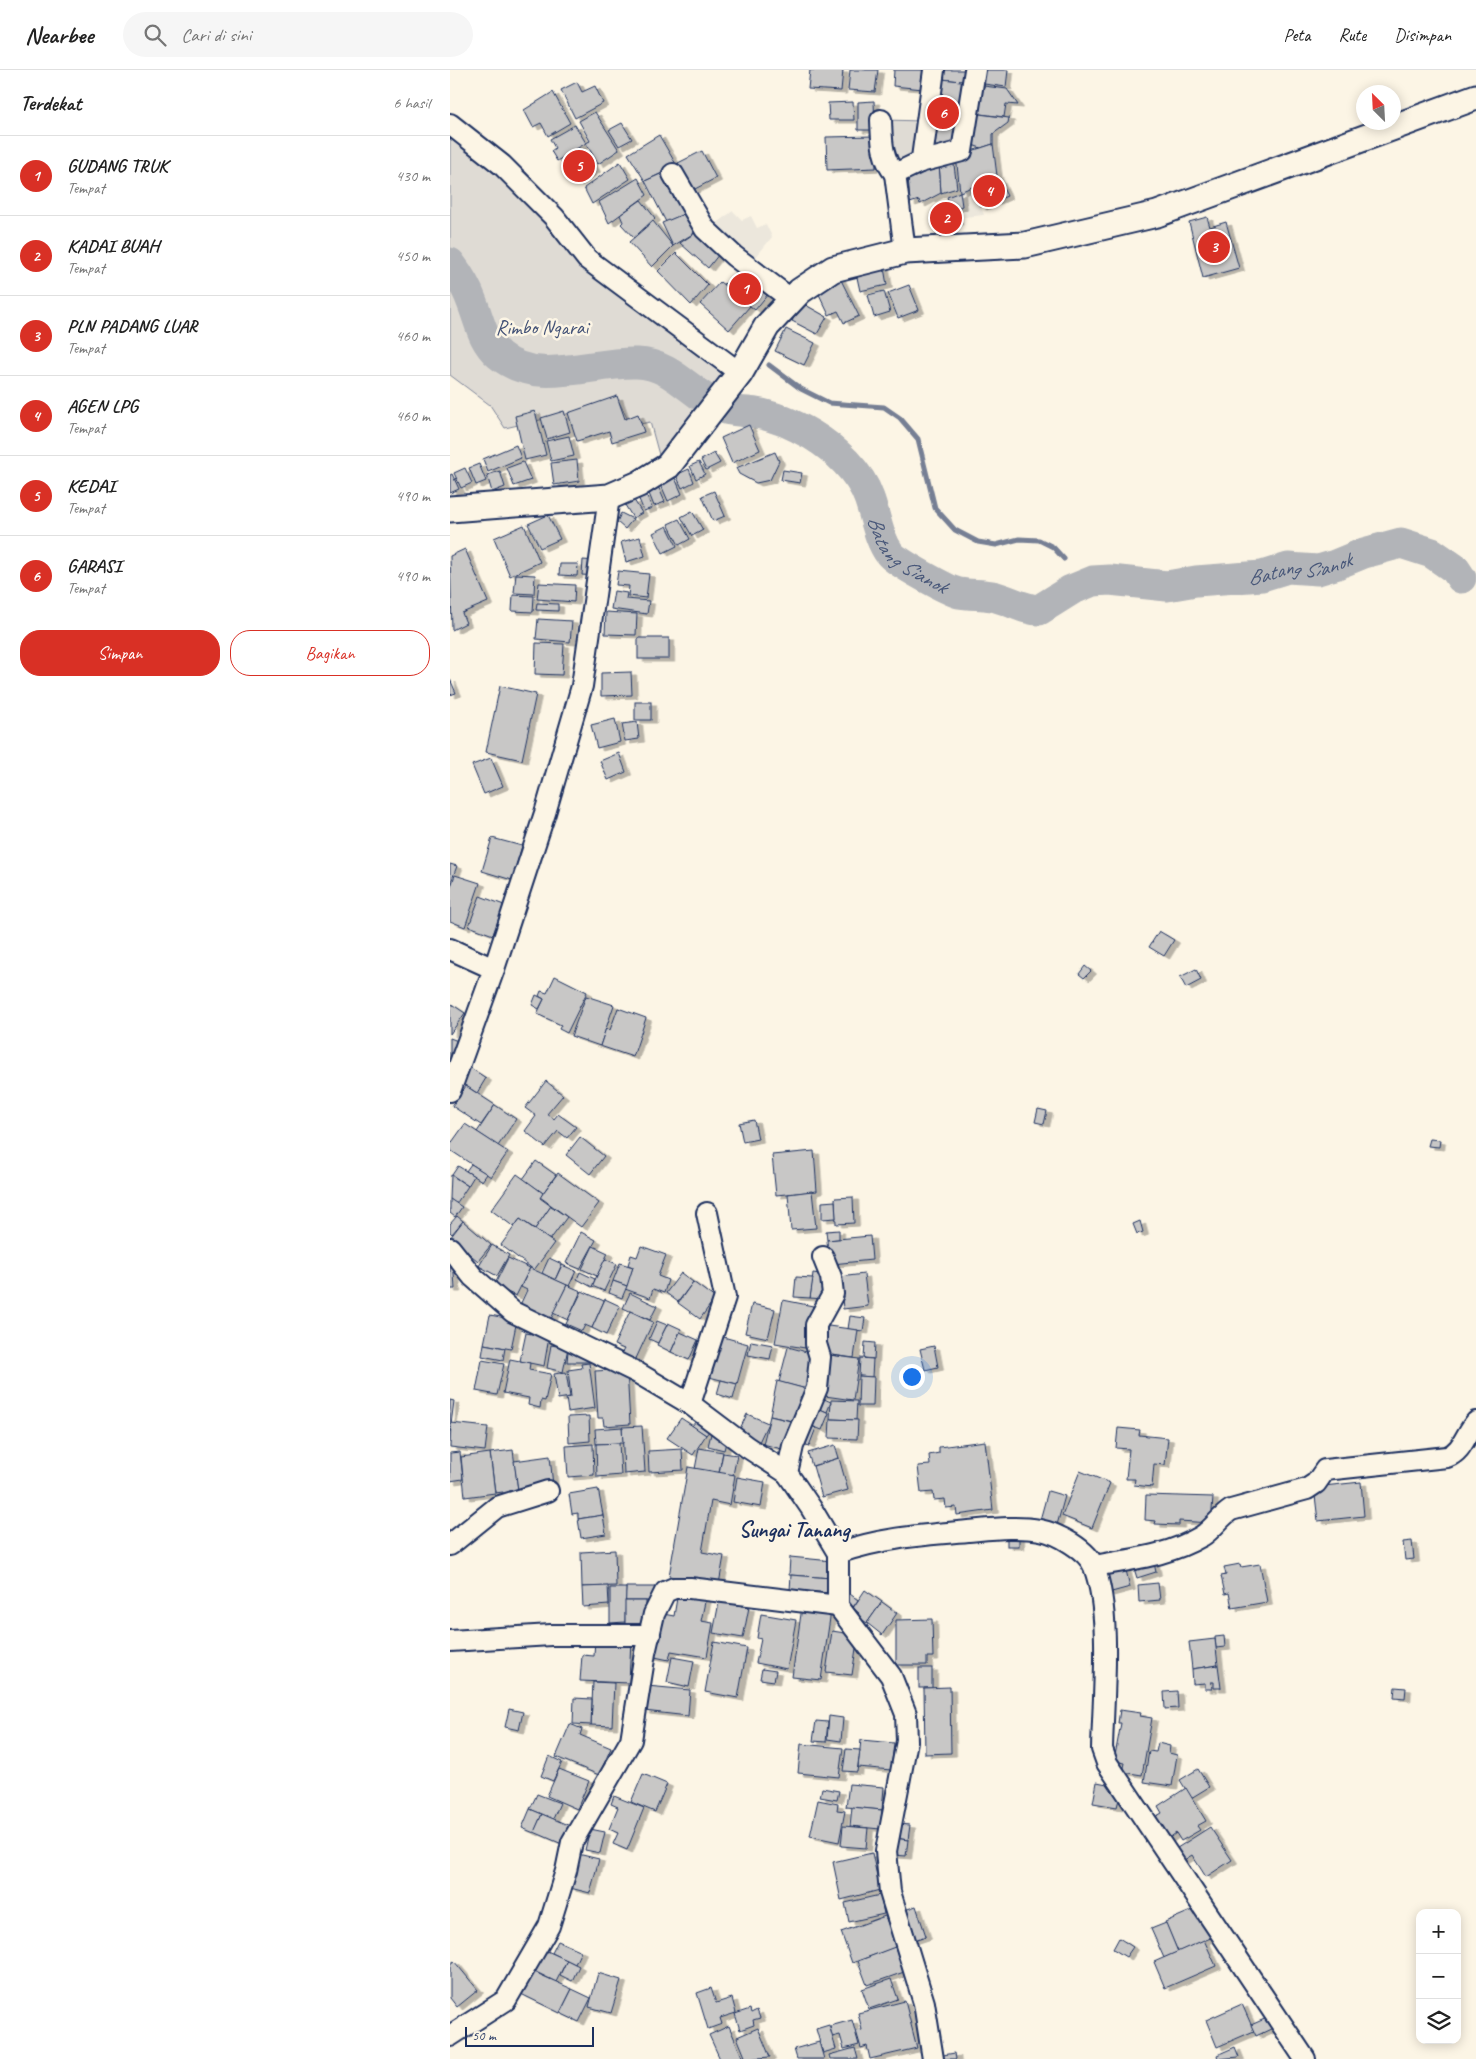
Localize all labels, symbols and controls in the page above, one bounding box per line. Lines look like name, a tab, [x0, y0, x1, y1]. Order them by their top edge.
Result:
search box	[123, 12, 473, 57]
text: Nearbee	[25, 20, 93, 50]
icon: search	[141, 21, 169, 49]
text: Cari di sini	[181, 23, 251, 47]
text: Peta	[1284, 24, 1311, 46]
text: Rute	[1339, 24, 1366, 46]
text: Disimpan	[1394, 24, 1451, 46]
north arrow	[1356, 85, 1401, 130]
text: Terdekat	[20, 90, 81, 116]
text: 6 hasil	[393, 93, 430, 113]
pin: 6	[927, 94, 959, 132]
pin: 5	[563, 147, 595, 185]
text: GUDANG TRUK	[67, 154, 168, 178]
text: 1	[32, 166, 40, 186]
text: 430 m	[396, 166, 430, 186]
pin: 4	[973, 172, 1005, 210]
text: Tempat	[67, 178, 105, 198]
pin: 2	[930, 199, 962, 237]
pin: 3	[1198, 228, 1230, 266]
text: KADAI BUAH	[67, 234, 159, 258]
text: 2	[32, 246, 40, 266]
text: 450 m	[396, 246, 430, 266]
text: Tempat	[67, 258, 105, 278]
pin: 1	[729, 270, 761, 308]
text: PLN PADANG LUAR	[67, 314, 197, 338]
park label: Rimbo Ngarai	[496, 315, 590, 340]
text: 3	[32, 326, 40, 346]
text: 460 m	[396, 326, 430, 346]
text: Tempat	[67, 338, 105, 358]
text: AGEN LPG	[67, 394, 138, 418]
text: 4	[32, 406, 40, 426]
text: 460 m	[396, 406, 430, 426]
text: Tempat	[67, 418, 105, 438]
text: KEDAI	[67, 474, 115, 498]
text: 5	[33, 486, 39, 506]
text: 490 m	[396, 486, 430, 506]
text: Tempat	[67, 498, 105, 518]
water label: Batang Sianok	[862, 513, 954, 601]
water label: Batang Sianok	[1247, 545, 1358, 590]
text: GARASI	[67, 554, 122, 578]
text: 6	[32, 566, 40, 586]
text: 490 m	[396, 566, 430, 586]
text: Tempat	[67, 578, 105, 598]
button: Simpan	[20, 630, 220, 676]
button: Bagikan	[230, 630, 430, 676]
your location	[899, 1364, 925, 1390]
district label: Sungai Tanang	[739, 1516, 851, 1544]
map controls	[1416, 1909, 1461, 2044]
button: +	[1416, 1909, 1461, 1954]
button: −	[1416, 1954, 1461, 1999]
button: layers	[1416, 1999, 1461, 2044]
scale bar	[465, 2024, 594, 2047]
text: 50 m	[472, 2027, 496, 2044]

